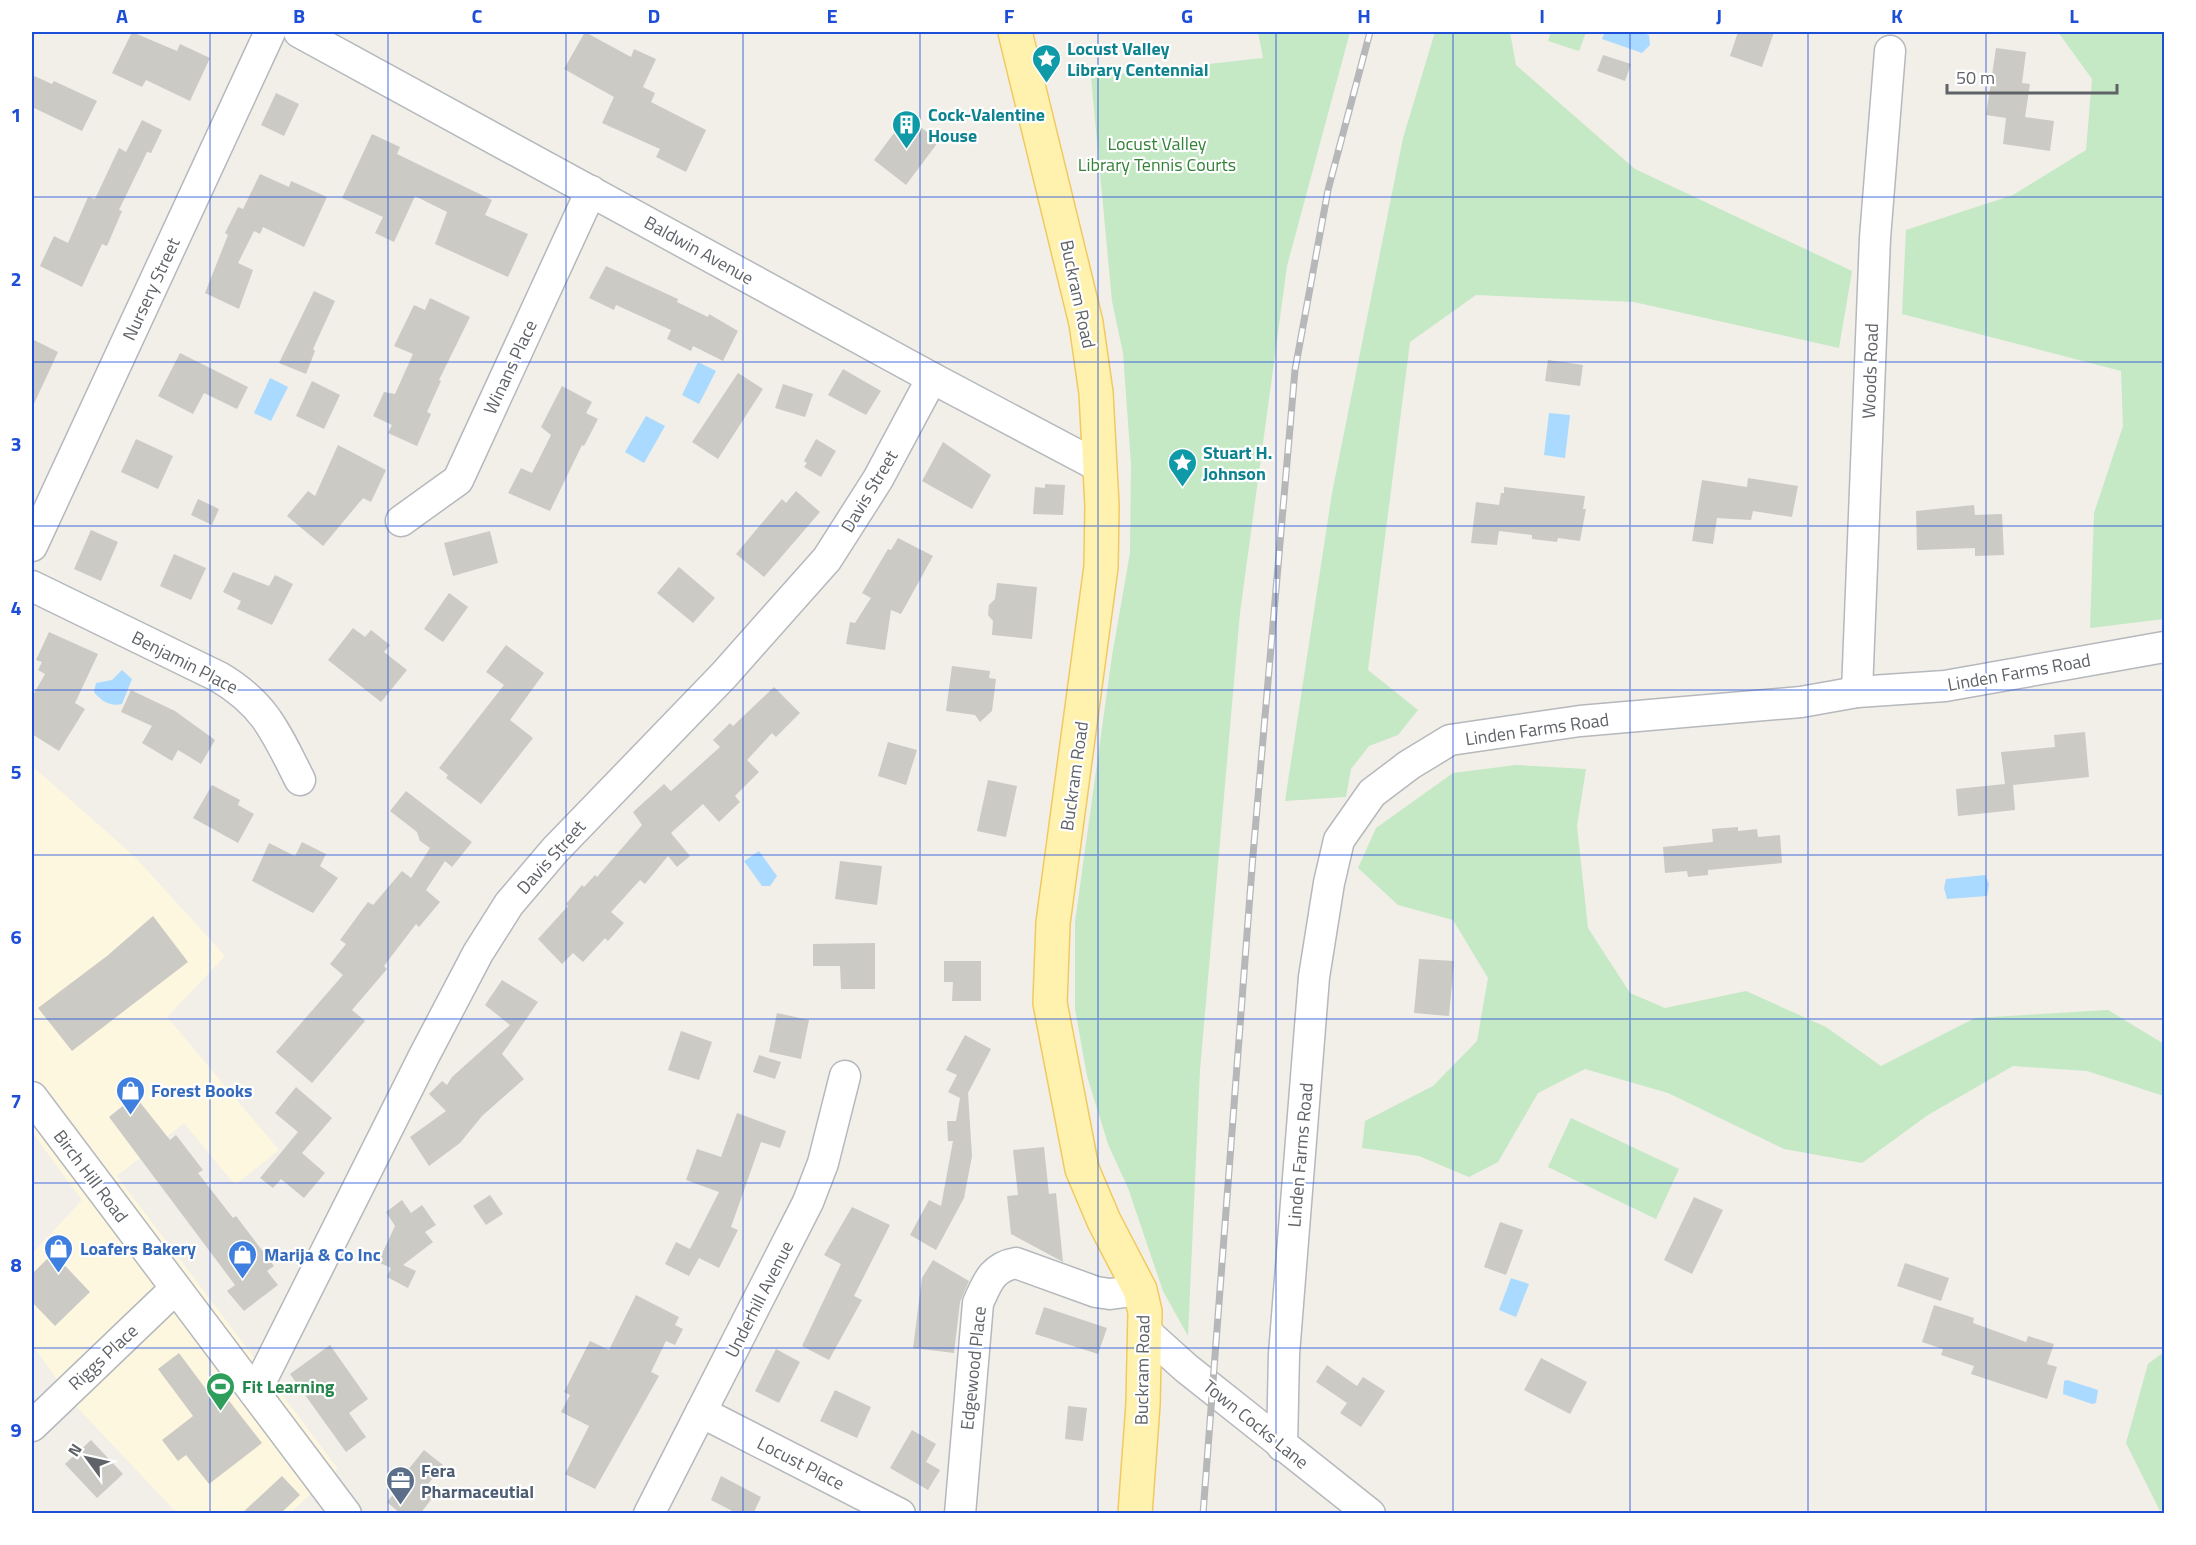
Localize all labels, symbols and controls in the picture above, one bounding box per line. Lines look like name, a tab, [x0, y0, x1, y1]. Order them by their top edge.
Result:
text: A	[116, 0, 128, 31]
text: B	[293, 0, 305, 31]
text: C	[472, 0, 483, 31]
text: D	[648, 0, 660, 31]
text: E	[826, 0, 838, 31]
text: F	[1004, 0, 1015, 31]
text: G	[1181, 0, 1193, 31]
text: H	[1357, 0, 1371, 31]
text: I	[1539, 0, 1545, 31]
text: J	[1716, 0, 1722, 31]
text: K	[1891, 0, 1903, 31]
text: L	[2069, 0, 2079, 31]
place label: Locust Valley Library Centennial	[1067, 35, 1209, 83]
place icon: Locust Valley Library Centennial	[1030, 42, 1062, 84]
scale bar	[1947, 57, 2116, 95]
text: 50 m	[1956, 64, 1995, 91]
text: 1	[10, 99, 22, 130]
place label: Cock-Valentine House	[928, 101, 1045, 149]
building icon: Cock-Valentine House	[891, 108, 923, 150]
park label: Locust Valley Library Tennis Courts	[1078, 130, 1236, 178]
street label: Baldwin Avenue	[639, 209, 759, 291]
street label: Nursery Street	[115, 233, 187, 345]
street label: Buckram Road	[1053, 237, 1103, 351]
text: 2	[10, 263, 22, 294]
street label: Winans Place	[476, 315, 544, 419]
street label: Woods Road	[1855, 323, 1885, 419]
text: 3	[10, 428, 22, 459]
place label: Stuart H. Johnson	[1203, 439, 1272, 487]
street label: Davis Street	[834, 444, 905, 537]
place icon: Stuart H. Johnson	[1166, 446, 1198, 488]
text: 4	[10, 592, 22, 623]
street label: Benjamin Place	[127, 624, 243, 700]
street label: Linden Farms Road	[1945, 646, 2093, 698]
street label: Linden Farms Road	[1463, 706, 1611, 752]
street label: Buckram Road	[1053, 719, 1095, 833]
text: 5	[10, 756, 22, 787]
street label: Davis Street	[510, 813, 592, 900]
text: 6	[10, 921, 22, 952]
shop icon: Forest Books	[114, 1074, 146, 1116]
place label: Forest Books	[151, 1077, 253, 1104]
street label: Linden Farms Road	[1280, 1082, 1320, 1228]
text: 7	[10, 1085, 22, 1116]
street label: Birch Hill Road	[47, 1124, 135, 1228]
shop icon: Loafers Bakery	[43, 1232, 75, 1274]
place label: Loafers Bakery	[80, 1235, 196, 1262]
street label: Underhill Avenue	[718, 1236, 800, 1362]
shop icon: Marija & Co Inc	[227, 1238, 259, 1280]
place label: Marija & Co Inc	[264, 1241, 381, 1268]
text: 8	[10, 1249, 22, 1280]
street label: Edgewood Place	[953, 1305, 993, 1431]
street label: Buckram Road	[1128, 1315, 1156, 1425]
street label: Riggs Place	[62, 1318, 144, 1396]
sports icon: Fit Learning	[205, 1370, 237, 1412]
place label: Fit Learning	[242, 1373, 335, 1400]
street label: Town Cocks Lane	[1197, 1373, 1315, 1475]
text: 9	[10, 1414, 22, 1445]
north arrow	[57, 1428, 117, 1488]
street label: Locust Place	[753, 1429, 849, 1497]
text: N	[61, 1439, 88, 1461]
place label: Fera Pharmaceutial	[421, 1457, 534, 1505]
office icon: Fera Pharmaceutial	[384, 1464, 416, 1506]

